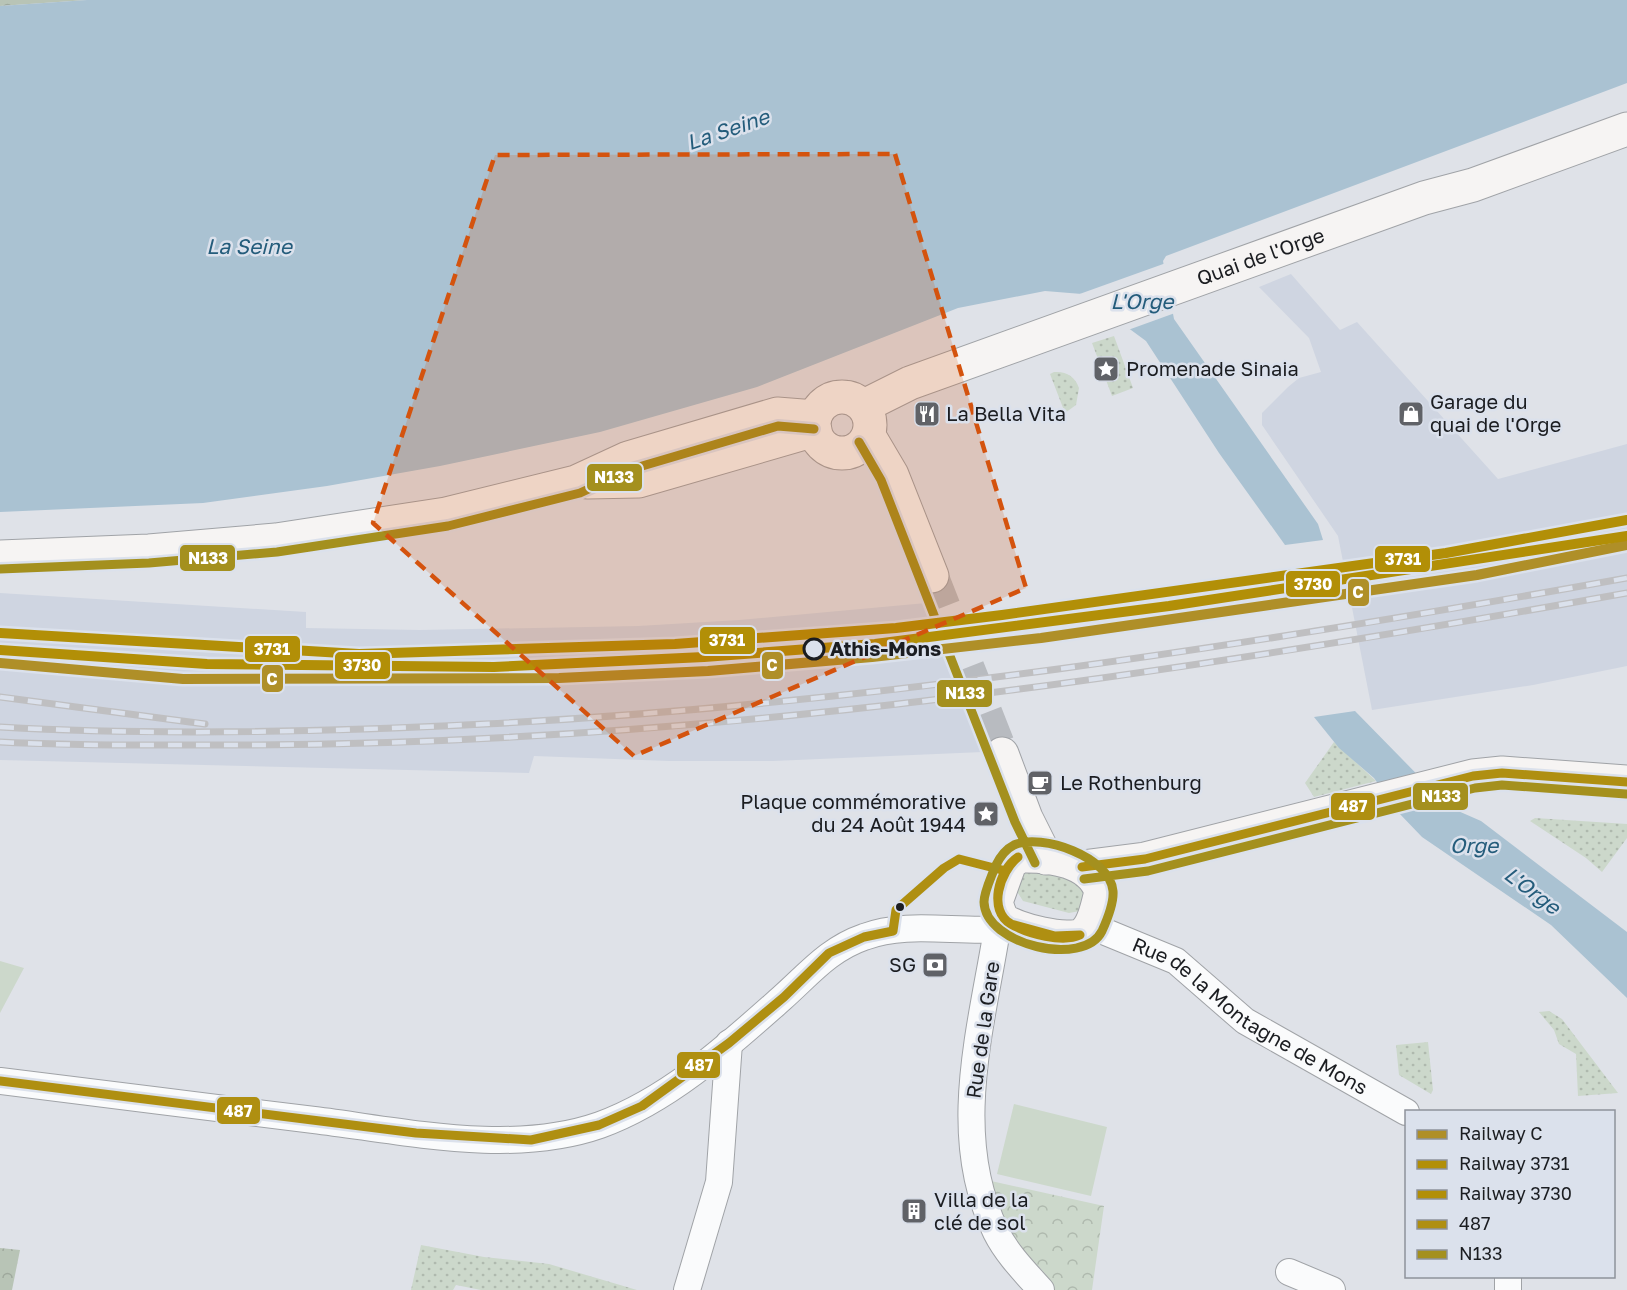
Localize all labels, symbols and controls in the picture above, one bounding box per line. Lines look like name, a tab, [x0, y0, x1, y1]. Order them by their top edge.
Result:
water label: La Seine	[683, 102, 774, 155]
street label: Quai de l'Orge	[1193, 222, 1327, 290]
water label: La Seine	[206, 233, 294, 259]
water label: L'Orge	[1110, 288, 1175, 314]
place icon: Promenade Sinaia	[1091, 354, 1121, 384]
place label: Promenade Sinaia	[1126, 356, 1299, 380]
place label: Garage du quai de l'Orge	[1430, 389, 1561, 436]
restaurant icon: La Bella Vita	[912, 399, 942, 429]
shop icon: Garage du quai de l'Orge	[1396, 399, 1426, 429]
place label: La Bella Vita	[946, 401, 1066, 425]
line badge: N133	[586, 463, 643, 492]
text: N133	[594, 467, 634, 487]
line badge: N133	[179, 544, 236, 572]
line badge: 3731	[1374, 545, 1431, 573]
text: N133	[188, 548, 228, 568]
text: 3731	[1385, 549, 1421, 569]
line badge: 3730	[1285, 570, 1341, 598]
text: 3730	[1294, 574, 1332, 594]
line badge: C	[1347, 578, 1370, 607]
text: C	[1352, 582, 1364, 602]
line badge: 3731	[699, 626, 756, 655]
text: 3731	[709, 630, 745, 650]
line badge: 3731	[244, 635, 301, 663]
place label: Athis-Mons	[830, 636, 941, 660]
marker: Athis-Mons	[803, 638, 825, 660]
text: 3731	[254, 639, 290, 659]
line badge: 3730	[334, 651, 391, 680]
line badge: C	[761, 651, 784, 680]
text: 3730	[343, 655, 381, 675]
text: C	[766, 655, 778, 675]
line badge: C	[261, 664, 284, 693]
text: C	[266, 669, 278, 689]
line badge: N133	[936, 679, 993, 708]
text: N133	[945, 683, 985, 703]
cafe icon: Le Rothenburg	[1025, 768, 1055, 798]
place label: Le Rothenburg	[1060, 770, 1202, 794]
line badge: N133	[1412, 782, 1469, 811]
text: N133	[1421, 786, 1461, 806]
place label: Plaque commémorative du 24 Août 1944	[740, 789, 966, 836]
line badge: 487	[1330, 792, 1376, 821]
text: 487	[1339, 796, 1368, 816]
place icon: Plaque commémorative du 24 Août 1944	[971, 799, 1001, 829]
water label: Orge	[1450, 832, 1500, 858]
water label: L'Orge	[1500, 861, 1567, 921]
unlabelled marker	[894, 901, 906, 913]
street label: Rue de la Montagne de Mons	[1129, 931, 1372, 1099]
bank icon: SG	[920, 950, 950, 980]
place label: SG	[889, 952, 916, 976]
street label: Rue de la Gare	[961, 960, 1004, 1100]
line badge: 487	[676, 1051, 721, 1079]
text: 487	[685, 1055, 714, 1075]
line badge: 487	[216, 1096, 261, 1125]
text: 487	[224, 1101, 253, 1121]
legend	[1405, 1110, 1615, 1278]
text: Railway C	[1459, 1122, 1542, 1144]
text: Railway 3731	[1459, 1152, 1570, 1174]
text: Railway 3730	[1459, 1182, 1572, 1204]
place label: Villa de la clé de sol	[934, 1187, 1028, 1234]
building icon: Villa de la clé de sol	[899, 1196, 929, 1226]
text: 487	[1459, 1212, 1491, 1234]
text: N133	[1459, 1242, 1502, 1264]

